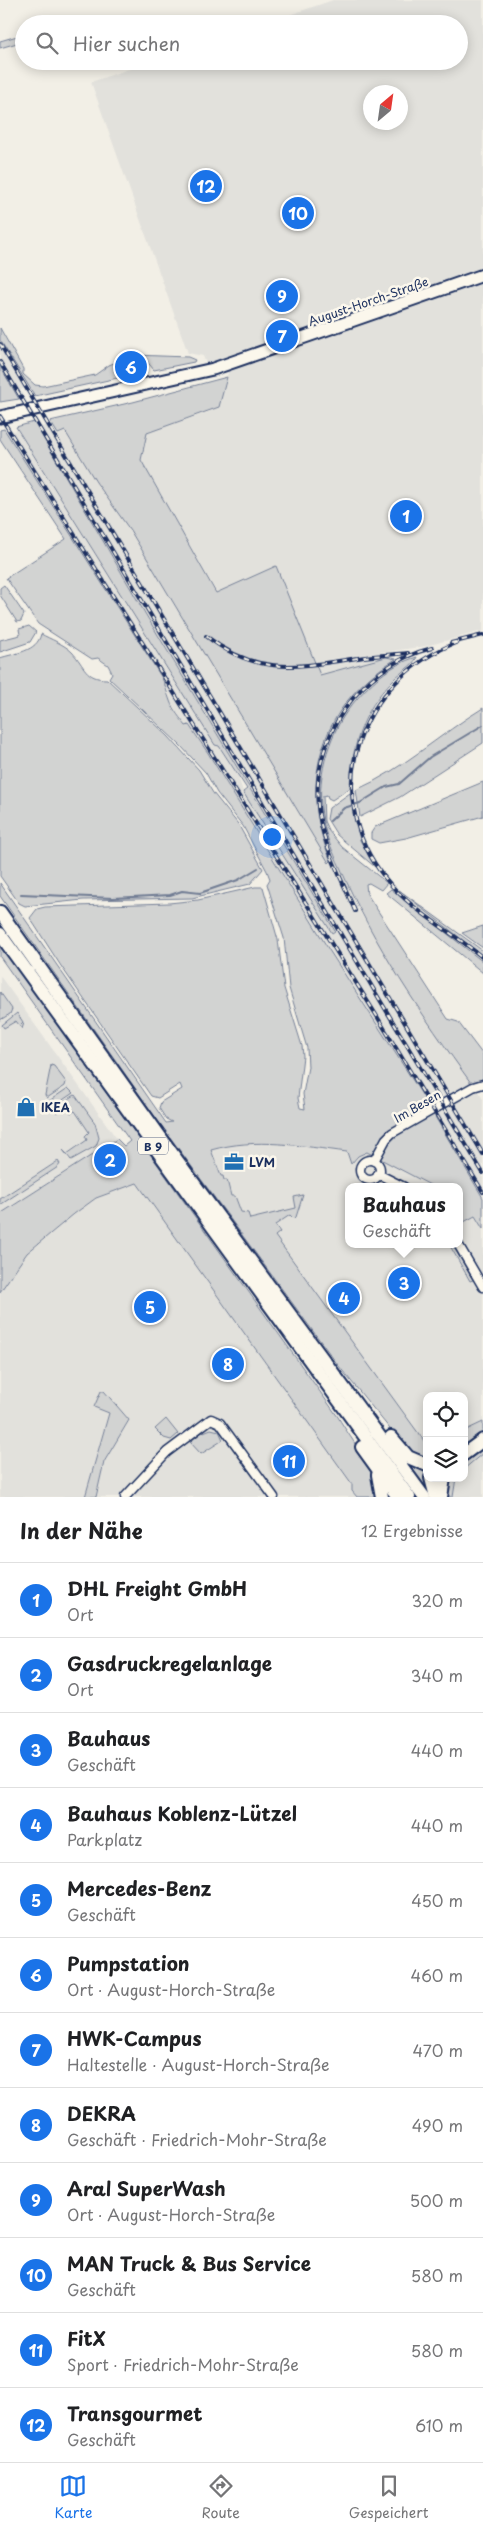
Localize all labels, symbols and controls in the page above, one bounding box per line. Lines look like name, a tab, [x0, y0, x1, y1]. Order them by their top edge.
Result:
search box	[15, 15, 468, 70]
icon: search	[33, 29, 61, 57]
text: Hier suchen	[73, 29, 180, 57]
north arrow	[363, 85, 408, 130]
pin: 12	[190, 167, 222, 205]
pin: 10	[282, 194, 314, 232]
street label: August-Horch-Straße	[305, 272, 431, 330]
pin: 9	[266, 277, 298, 315]
pin: 7	[266, 317, 298, 355]
pin: 6	[115, 348, 147, 386]
pin: 1	[390, 497, 422, 535]
your location	[259, 824, 285, 850]
street label: Im Besen	[390, 1085, 444, 1127]
shop icon: IKEA	[15, 1096, 37, 1118]
place label: IKEA	[41, 1098, 70, 1116]
road number: B 9	[138, 1138, 168, 1154]
pin: 2	[94, 1141, 126, 1179]
office icon: LVM	[223, 1151, 245, 1173]
place label: LVM	[249, 1153, 275, 1171]
popup	[345, 1183, 463, 1248]
text: Bauhaus	[362, 1190, 446, 1218]
text: Geschäft	[362, 1218, 431, 1242]
pin: 3	[388, 1264, 420, 1302]
pin: 4	[328, 1279, 360, 1317]
pin: 5	[134, 1288, 166, 1326]
pin: 8	[212, 1345, 244, 1383]
map controls	[423, 1392, 468, 1482]
button: locate	[423, 1392, 468, 1437]
button: layers	[423, 1437, 468, 1482]
pin: 11	[273, 1442, 305, 1480]
text: In der Nähe	[20, 1514, 142, 1546]
text: 12 Ergebnisse	[361, 1518, 463, 1542]
text: DHL Freight GmbH	[67, 1574, 247, 1602]
text: 1	[32, 1588, 40, 1612]
text: 320 m	[412, 1588, 463, 1612]
text: Ort	[67, 1602, 94, 1626]
text: Gasdruckregelanlage	[67, 1649, 272, 1677]
text: 2	[30, 1663, 42, 1687]
text: 340 m	[411, 1663, 463, 1687]
text: Ort	[67, 1677, 94, 1701]
text: Bauhaus	[67, 1724, 150, 1752]
text: 3	[31, 1738, 41, 1762]
text: 440 m	[411, 1738, 463, 1762]
text: Geschäft	[67, 1752, 136, 1776]
text: Bauhaus Koblenz-Lützel	[67, 1799, 297, 1827]
text: 4	[31, 1813, 41, 1837]
text: 440 m	[411, 1813, 463, 1837]
text: Parkplatz	[67, 1827, 142, 1851]
text: Mercedes-Benz	[67, 1874, 211, 1902]
text: 5	[31, 1888, 41, 1912]
text: 450 m	[411, 1888, 463, 1912]
text: Geschäft	[67, 1902, 136, 1926]
text: Pumpstation	[67, 1949, 190, 1977]
text: 6	[30, 1963, 42, 1987]
text: 460 m	[411, 1963, 463, 1987]
text: Ort · August-Horch-Straße	[67, 1977, 275, 2001]
text: HWK-Campus	[67, 2024, 202, 2052]
text: 7	[31, 2038, 41, 2062]
text: 470 m	[413, 2038, 463, 2062]
text: Haltestelle · August-Horch-Straße	[67, 2052, 329, 2076]
text: DEKRA	[67, 2099, 136, 2127]
text: 8	[31, 2113, 41, 2137]
text: 490 m	[412, 2113, 463, 2137]
text: Geschäft · Friedrich-Mohr-Straße	[67, 2127, 327, 2151]
text: Aral SuperWash	[67, 2174, 226, 2202]
text: 9	[31, 2188, 41, 2212]
text: 500 m	[410, 2188, 463, 2212]
text: Ort · August-Horch-Straße	[67, 2202, 275, 2226]
text: MAN Truck & Bus Service	[67, 2249, 311, 2277]
text: 10	[26, 2263, 46, 2287]
text: 580 m	[411, 2263, 463, 2287]
text: Geschäft	[67, 2277, 136, 2301]
text: FitX	[67, 2324, 105, 2352]
text: 11	[29, 2338, 43, 2362]
text: 580 m	[411, 2338, 463, 2362]
text: Sport · Friedrich-Mohr-Straße	[67, 2352, 299, 2376]
text: Transgourmet	[67, 2399, 203, 2427]
text: 12	[27, 2413, 45, 2437]
text: 610 m	[415, 2413, 463, 2437]
text: Geschäft	[67, 2427, 136, 2451]
tab: Karte	[55, 2472, 92, 2523]
tab: Route	[201, 2472, 240, 2523]
tab: Gespeichert	[349, 2472, 428, 2523]

